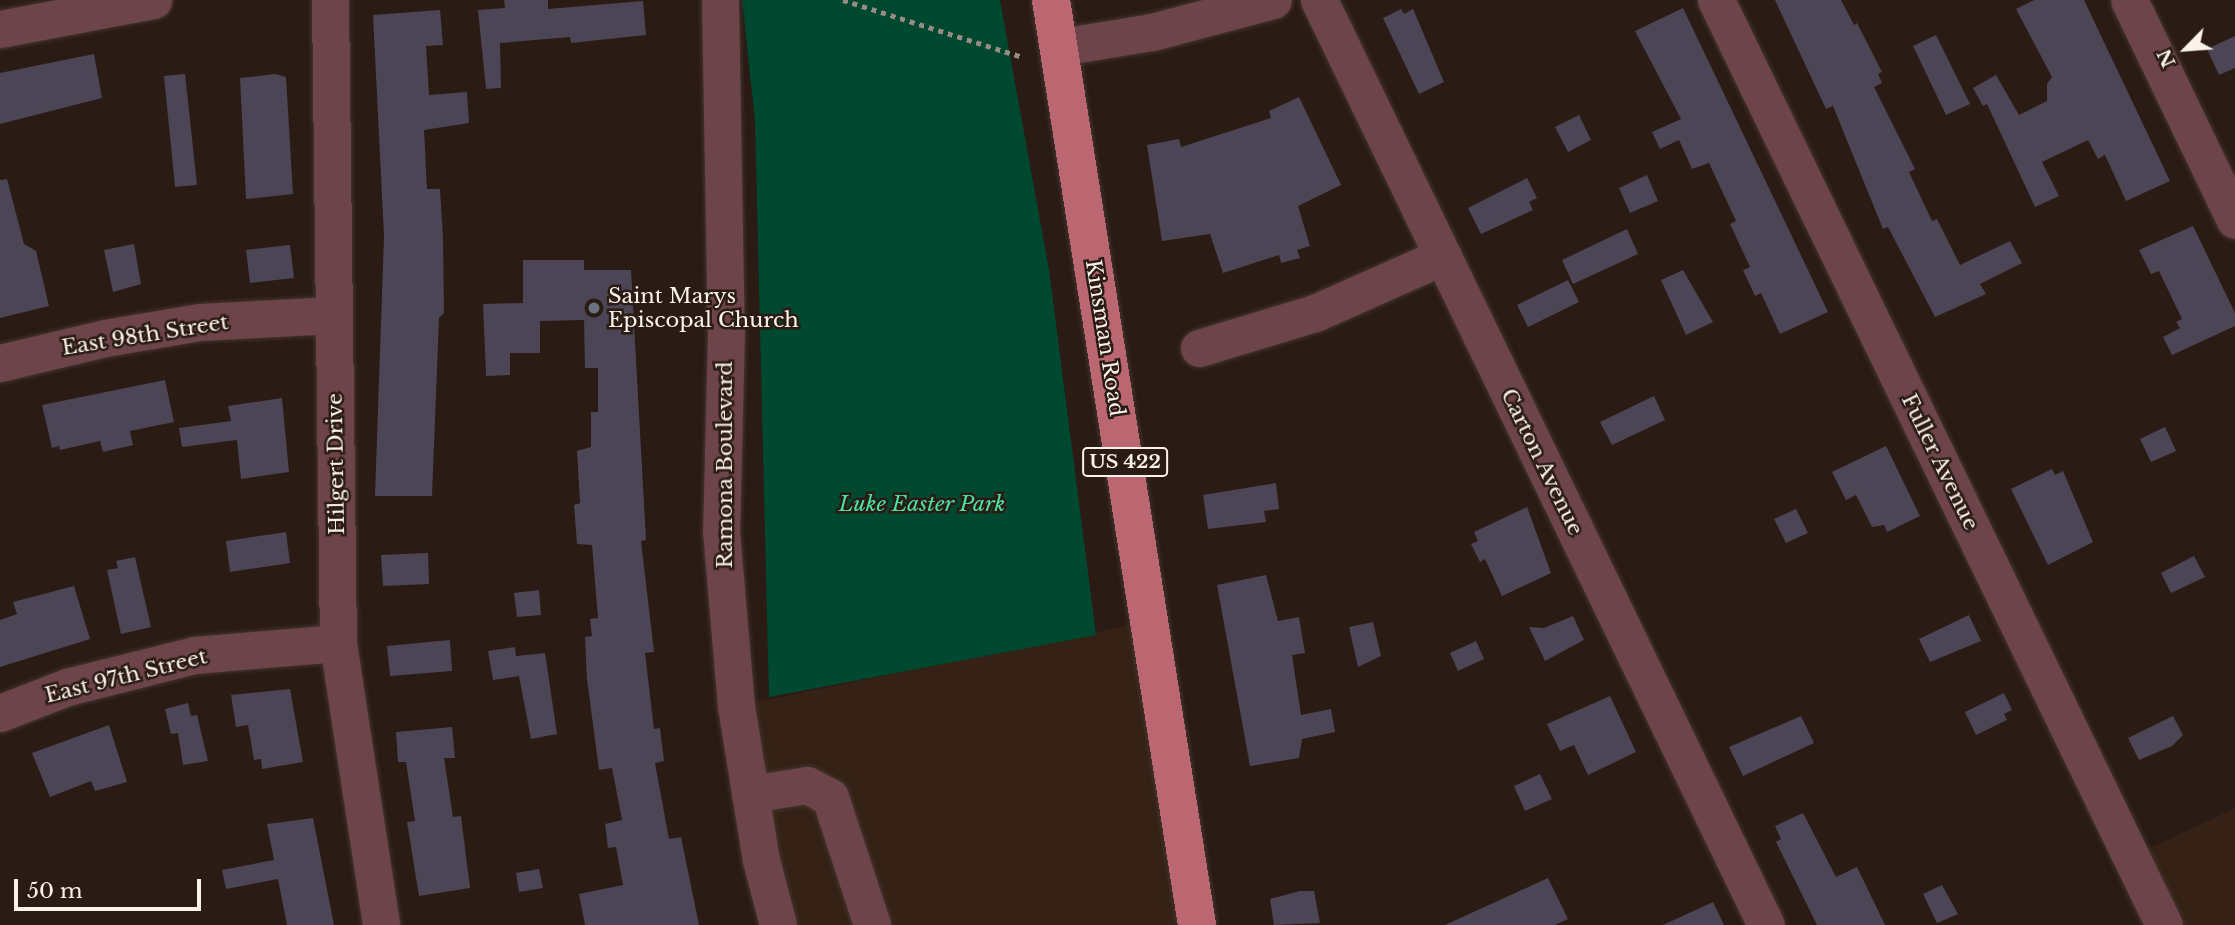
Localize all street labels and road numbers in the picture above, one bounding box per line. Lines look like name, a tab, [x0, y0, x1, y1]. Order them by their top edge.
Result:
street label: Kinsman Road	[1080, 258, 1130, 418]
street label: East 98th Street	[60, 309, 230, 361]
street label: Ramona Boulevard	[712, 361, 738, 569]
street label: Carton Avenue	[1495, 384, 1589, 540]
street label: Fuller Avenue	[1896, 389, 1984, 535]
street label: Hilgert Drive	[322, 393, 350, 535]
road number: US 422	[1081, 446, 1169, 477]
street label: East 97th Street	[42, 644, 210, 708]

